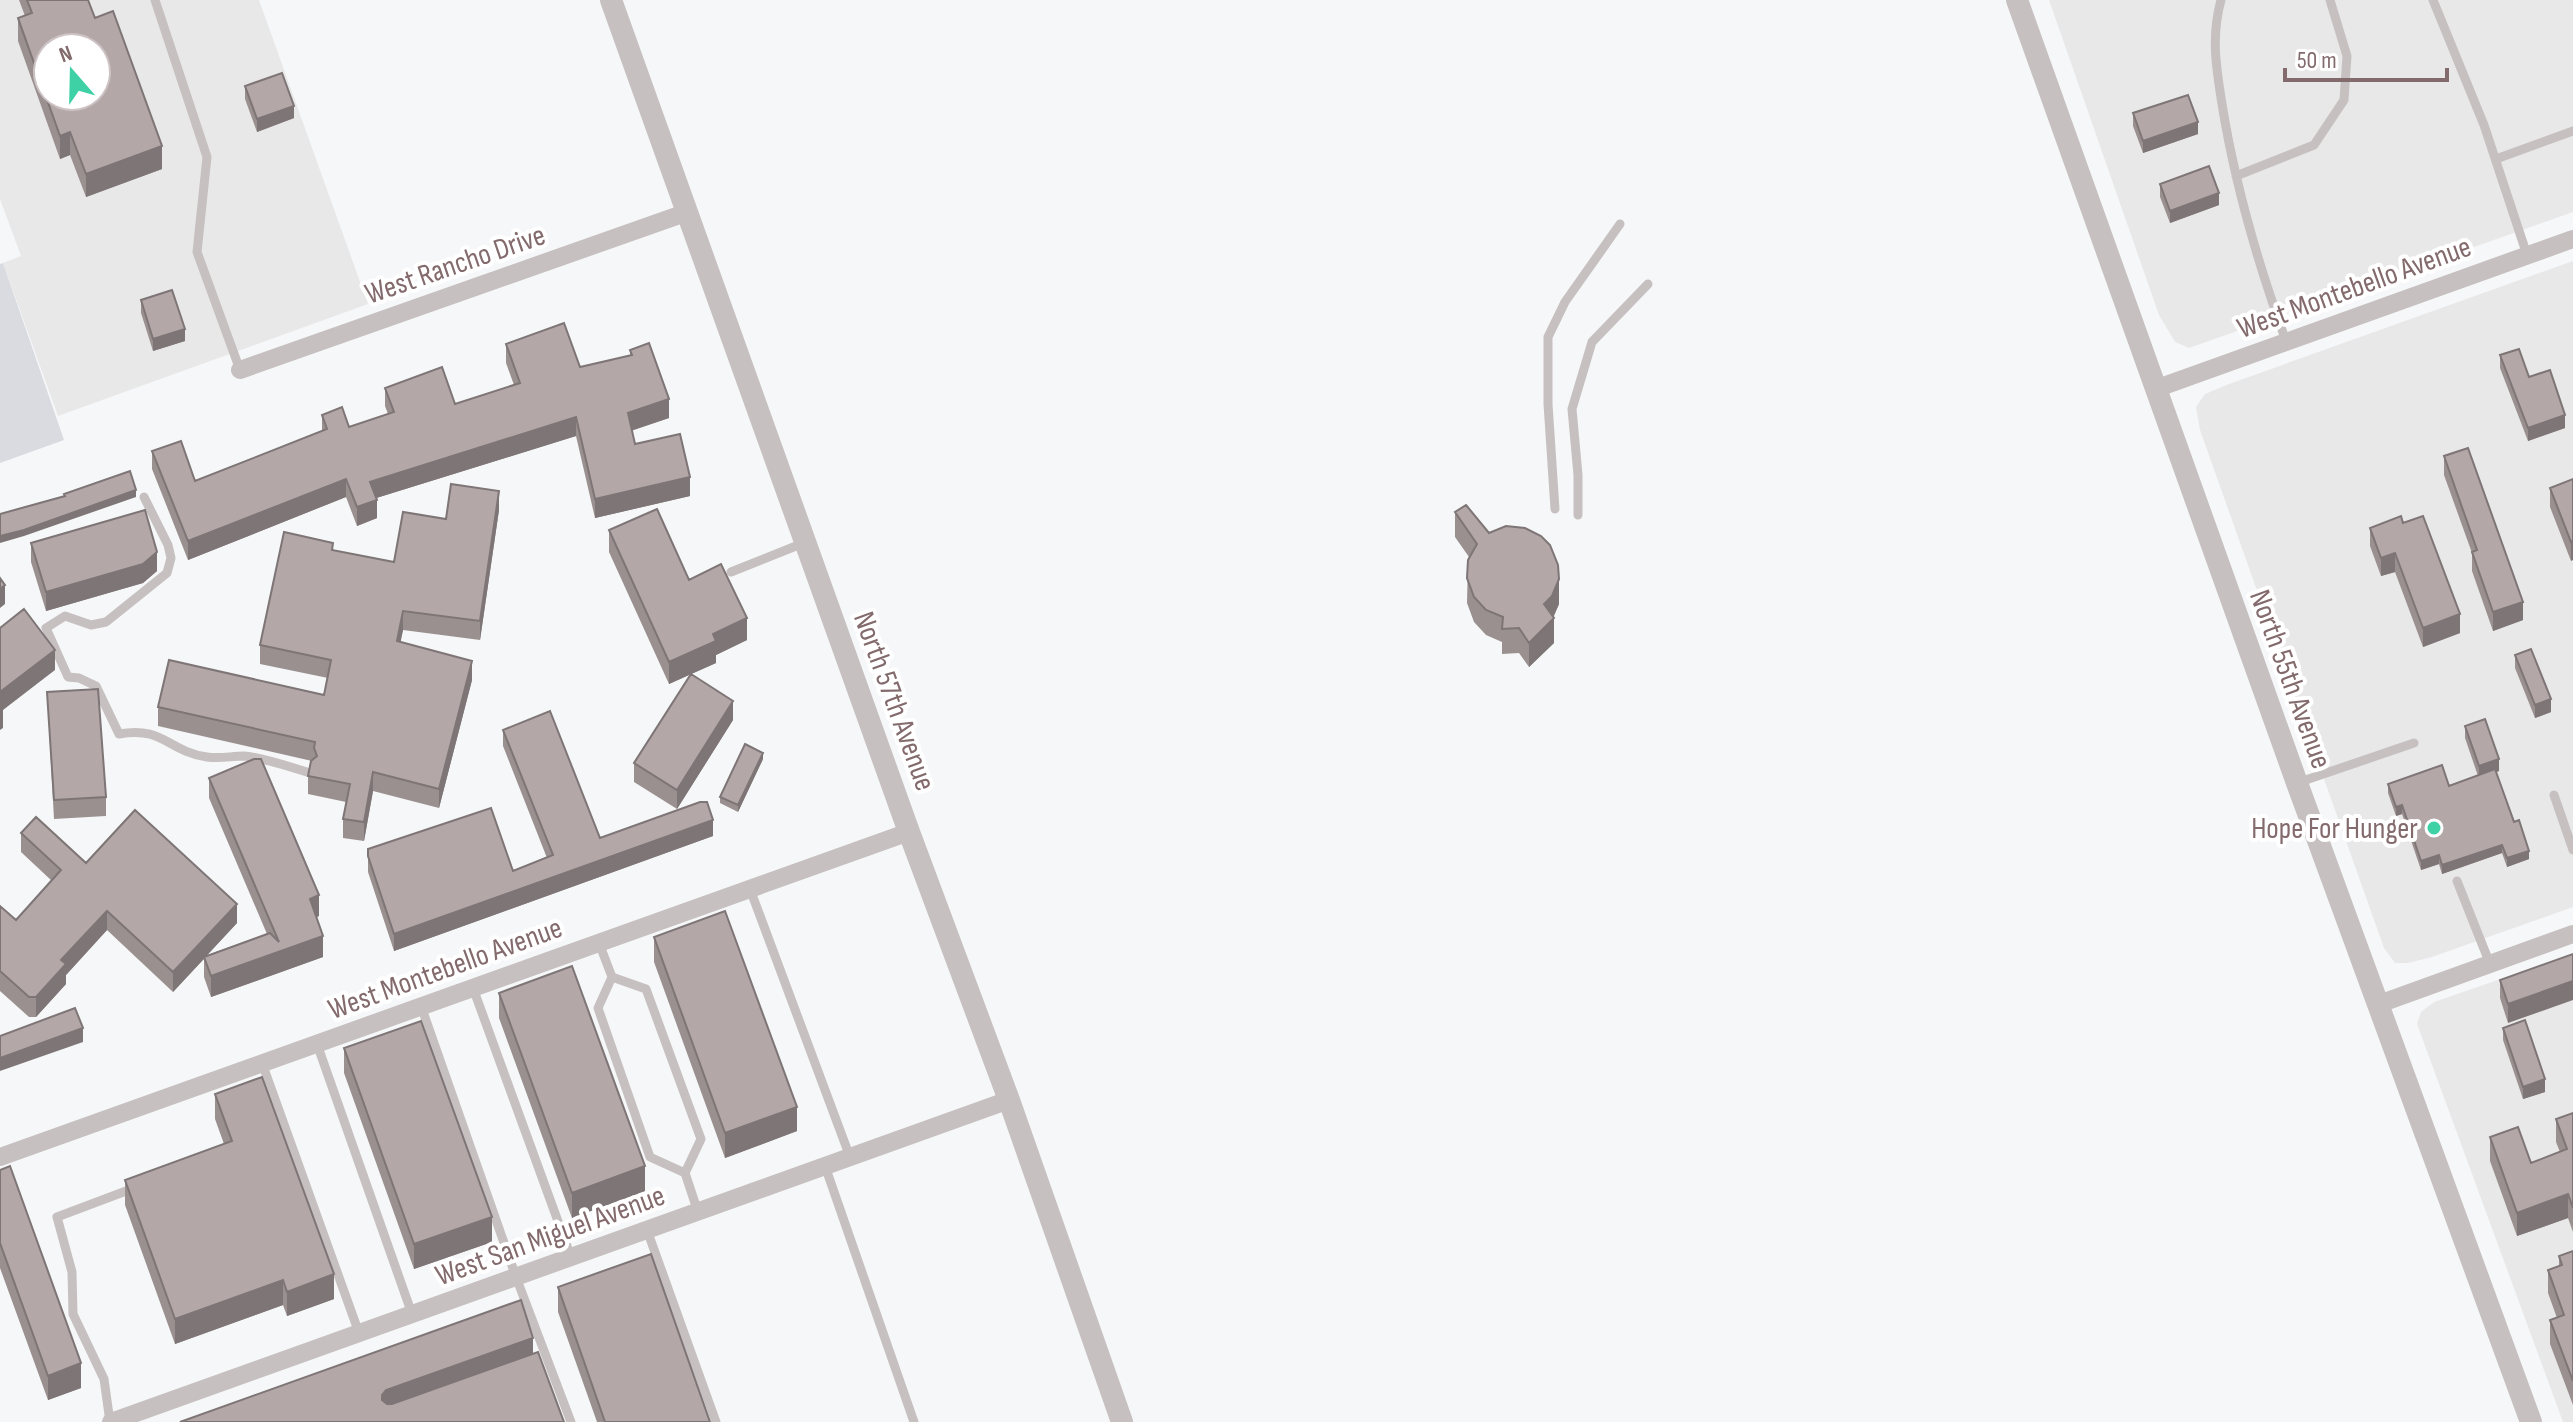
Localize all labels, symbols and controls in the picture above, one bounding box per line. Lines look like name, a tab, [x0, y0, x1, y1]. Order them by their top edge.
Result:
north arrow	[32, 32, 112, 112]
scale bar	[2285, 32, 2447, 82]
text: N	[56, 40, 76, 69]
text: 50 m	[2297, 46, 2337, 75]
street label: West Rancho Drive	[361, 217, 550, 313]
street label: West Montebello Avenue	[2232, 229, 2476, 347]
street label: North 55th Avenue	[2241, 585, 2339, 774]
street label: North 57th Avenue	[845, 607, 943, 796]
place label: Hope For Hunger	[2251, 811, 2418, 847]
marker: Hope For Hunger	[2425, 819, 2443, 837]
street label: West Montebello Avenue	[323, 910, 567, 1028]
street label: West San Miguel Avenue	[431, 1178, 670, 1294]

